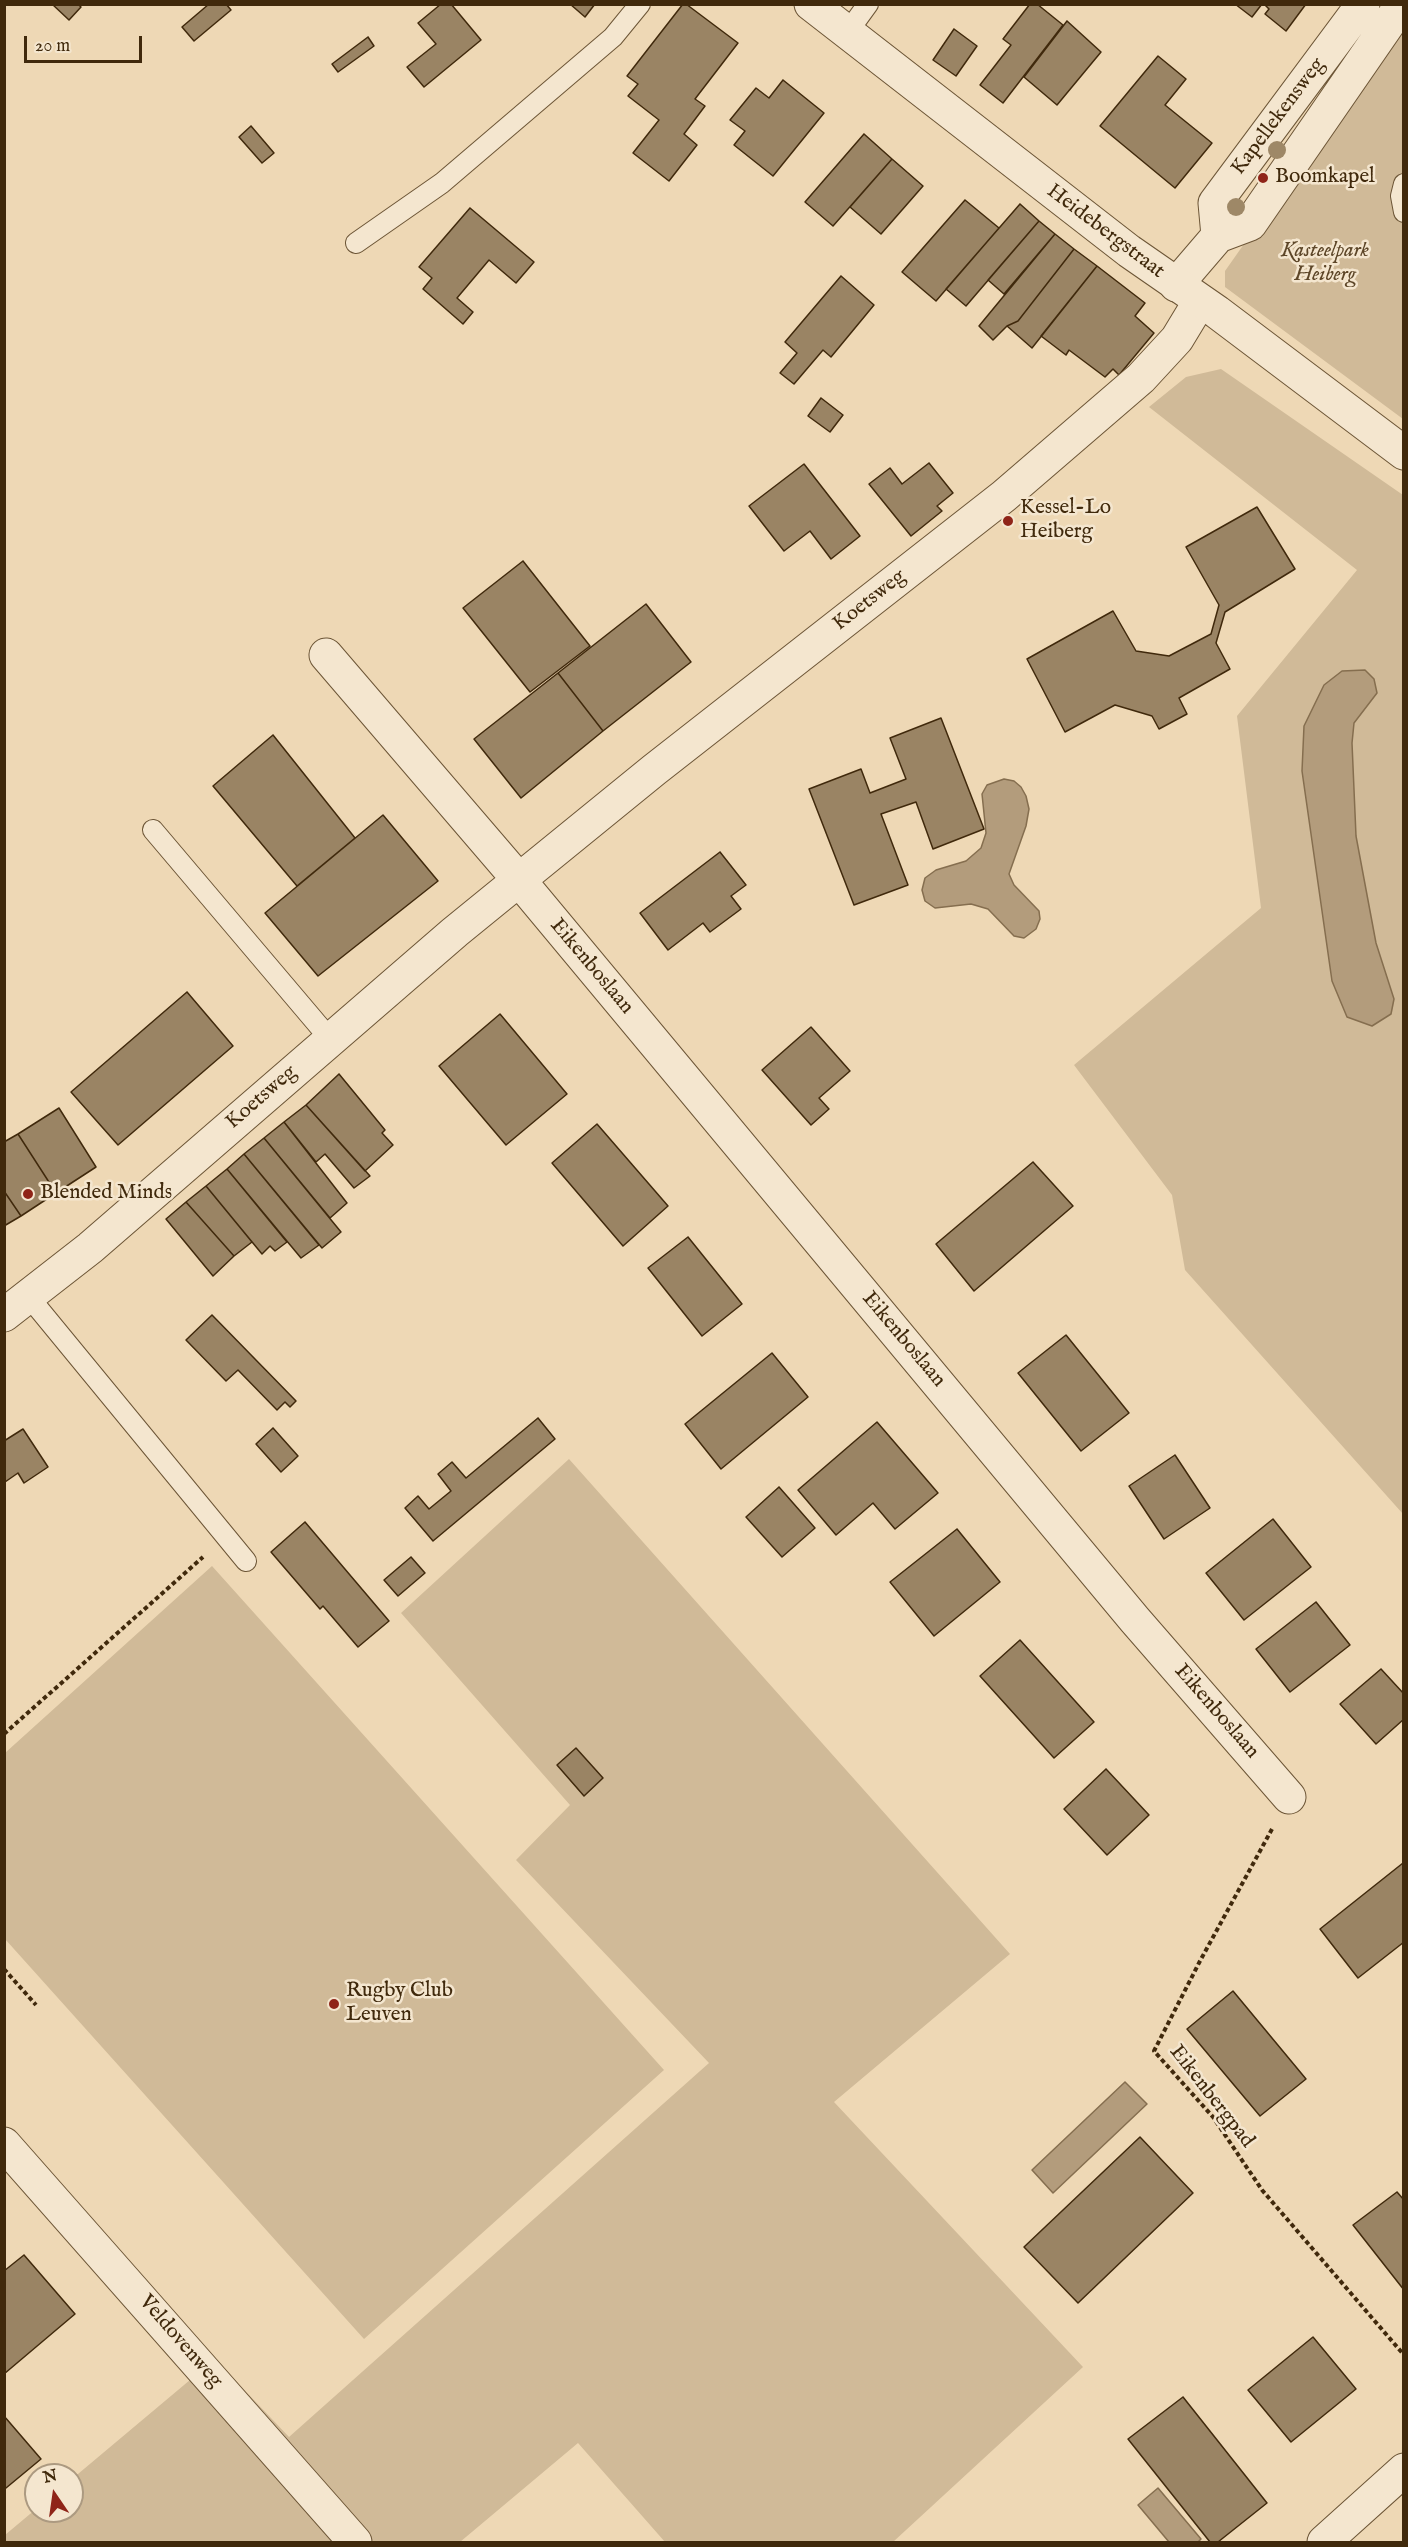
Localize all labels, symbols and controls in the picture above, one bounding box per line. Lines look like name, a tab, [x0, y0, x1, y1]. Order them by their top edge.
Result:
scale bar	[27, 24, 146, 62]
text: 20 m	[35, 35, 70, 58]
street label: Kapellekensweg	[1227, 53, 1331, 181]
place label: Boomkapel	[1275, 165, 1375, 191]
marker: Boomkapel	[1256, 171, 1270, 185]
street label: Heidebergstraat	[1041, 179, 1169, 285]
park label: Kasteelpark Heiberg	[1281, 239, 1369, 289]
place label: Kessel-Lo Heiberg	[1020, 496, 1111, 546]
marker: Kessel-Lo Heiberg	[1001, 514, 1015, 528]
street label: Koetsweg	[829, 565, 911, 637]
street label: Eikenboslaan	[544, 914, 638, 1020]
street label: Koetsweg	[222, 1060, 302, 1136]
place label: Blended Minds	[40, 1181, 172, 1207]
marker: Blended Minds	[21, 1187, 35, 1201]
street label: Eikenboslaan	[856, 1287, 950, 1393]
street label: Eikenboslaan	[1168, 1660, 1264, 1764]
place label: Rugby Club Leuven	[346, 1979, 453, 2029]
marker: Rugby Club Leuven	[327, 1997, 341, 2011]
street label: Eikenbergpad	[1163, 2041, 1259, 2153]
street label: Veldovenweg	[133, 2290, 227, 2394]
north arrow	[24, 2463, 84, 2523]
text: N	[41, 2466, 59, 2489]

